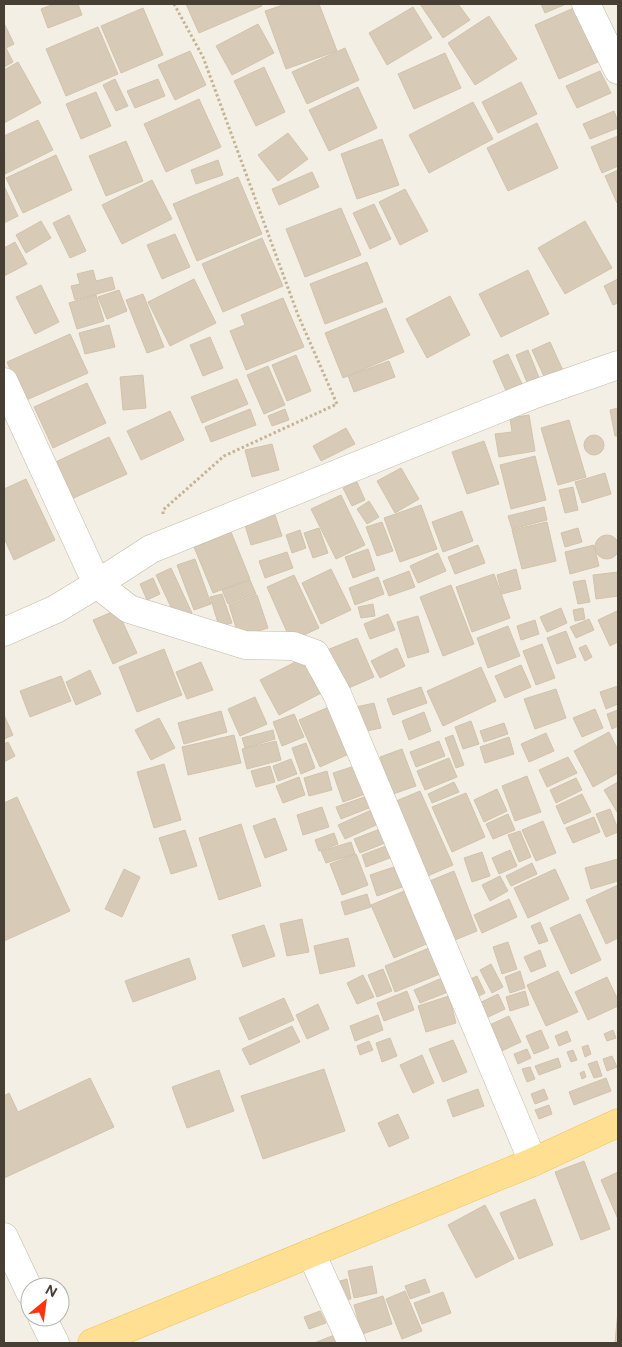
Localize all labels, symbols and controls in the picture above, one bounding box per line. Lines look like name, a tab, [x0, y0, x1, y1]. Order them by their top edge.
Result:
north arrow	[20, 1277, 70, 1327]
text: N	[42, 1281, 60, 1301]

